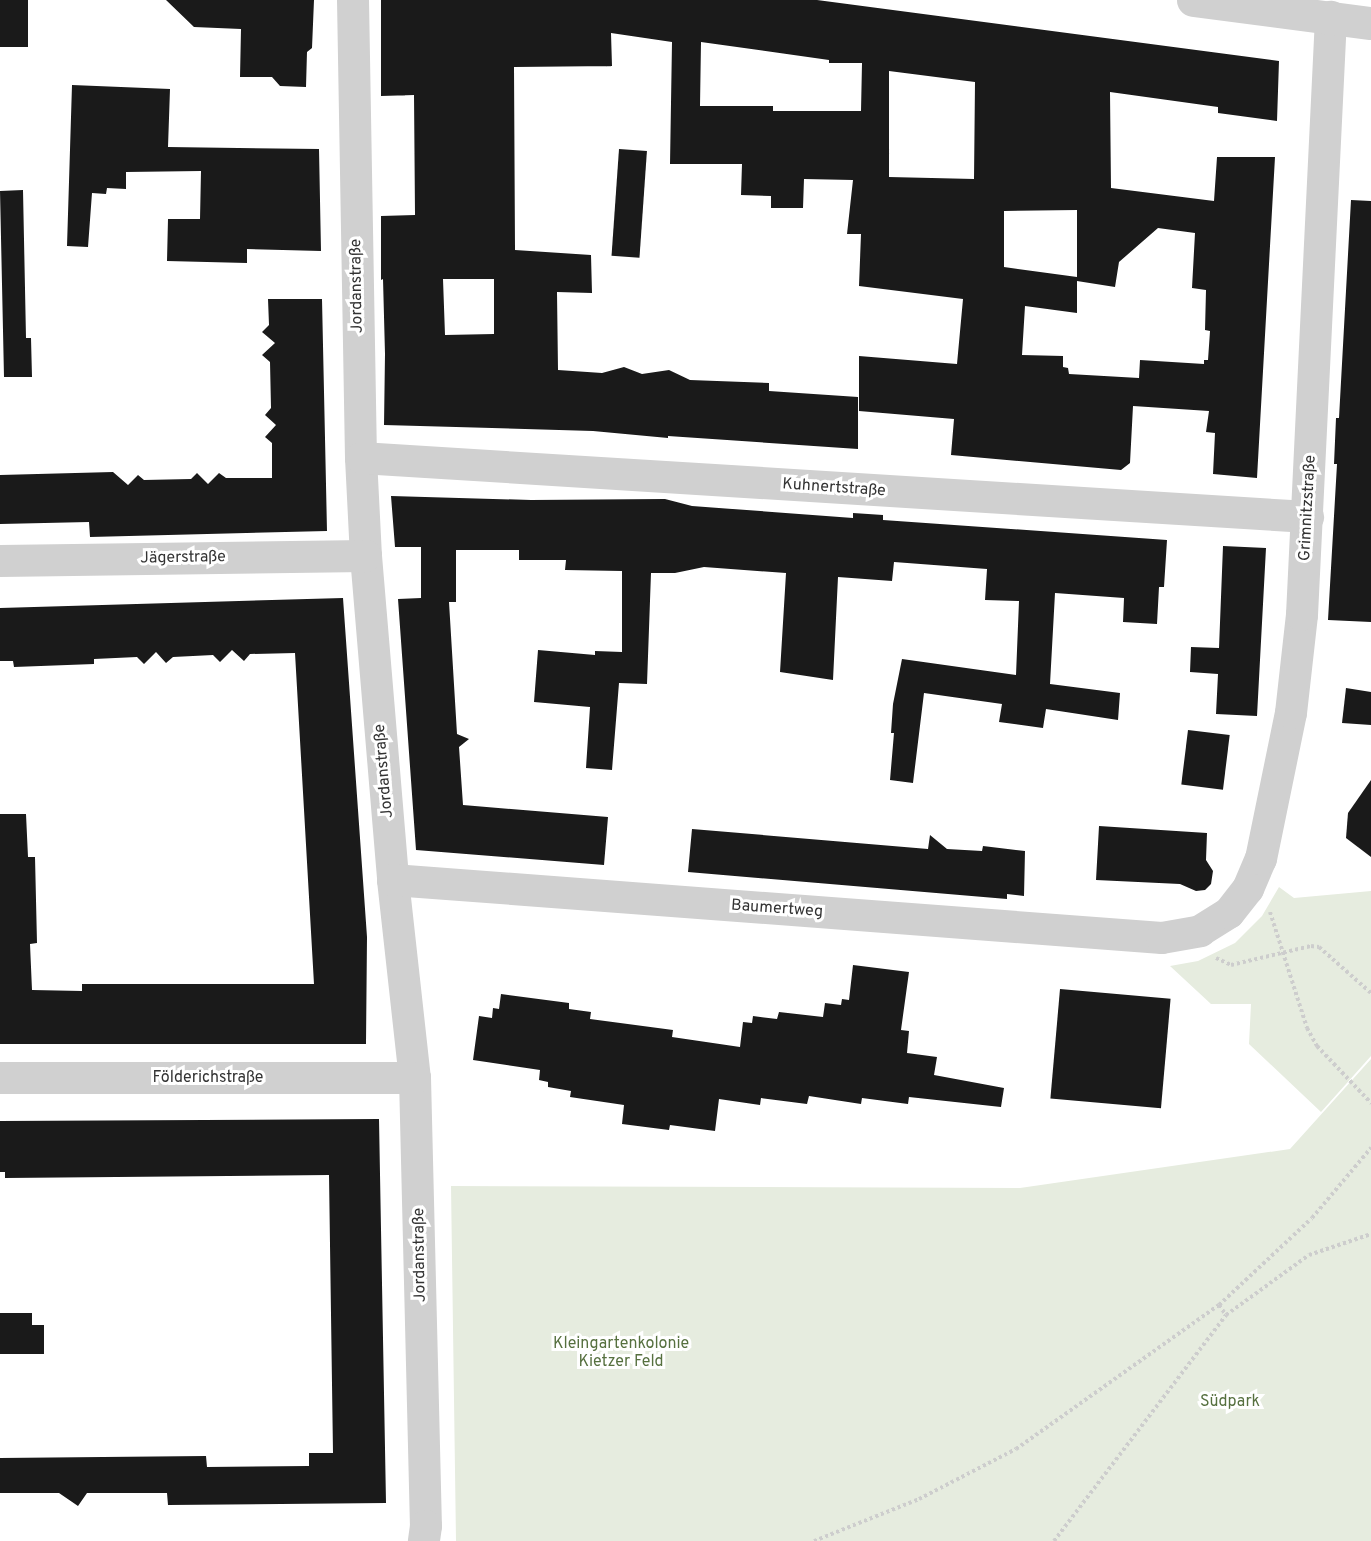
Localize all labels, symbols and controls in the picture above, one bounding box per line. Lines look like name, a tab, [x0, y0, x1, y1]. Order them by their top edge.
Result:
street label: Jordanstraße	[347, 239, 367, 333]
street label: Grimnitzstraße	[1296, 454, 1320, 562]
street label: Kuhnertstraße	[782, 475, 886, 501]
street label: Jägerstraße	[140, 548, 226, 568]
street label: Jordanstraße	[370, 723, 398, 819]
street label: Baumertweg	[730, 896, 824, 922]
street label: Földerichstraße	[153, 1068, 263, 1088]
street label: Jordanstraße	[410, 1208, 430, 1302]
park label: Kleingartenkolonie Kietzer Feld	[553, 1334, 689, 1372]
park label: Südpark	[1200, 1392, 1260, 1412]

